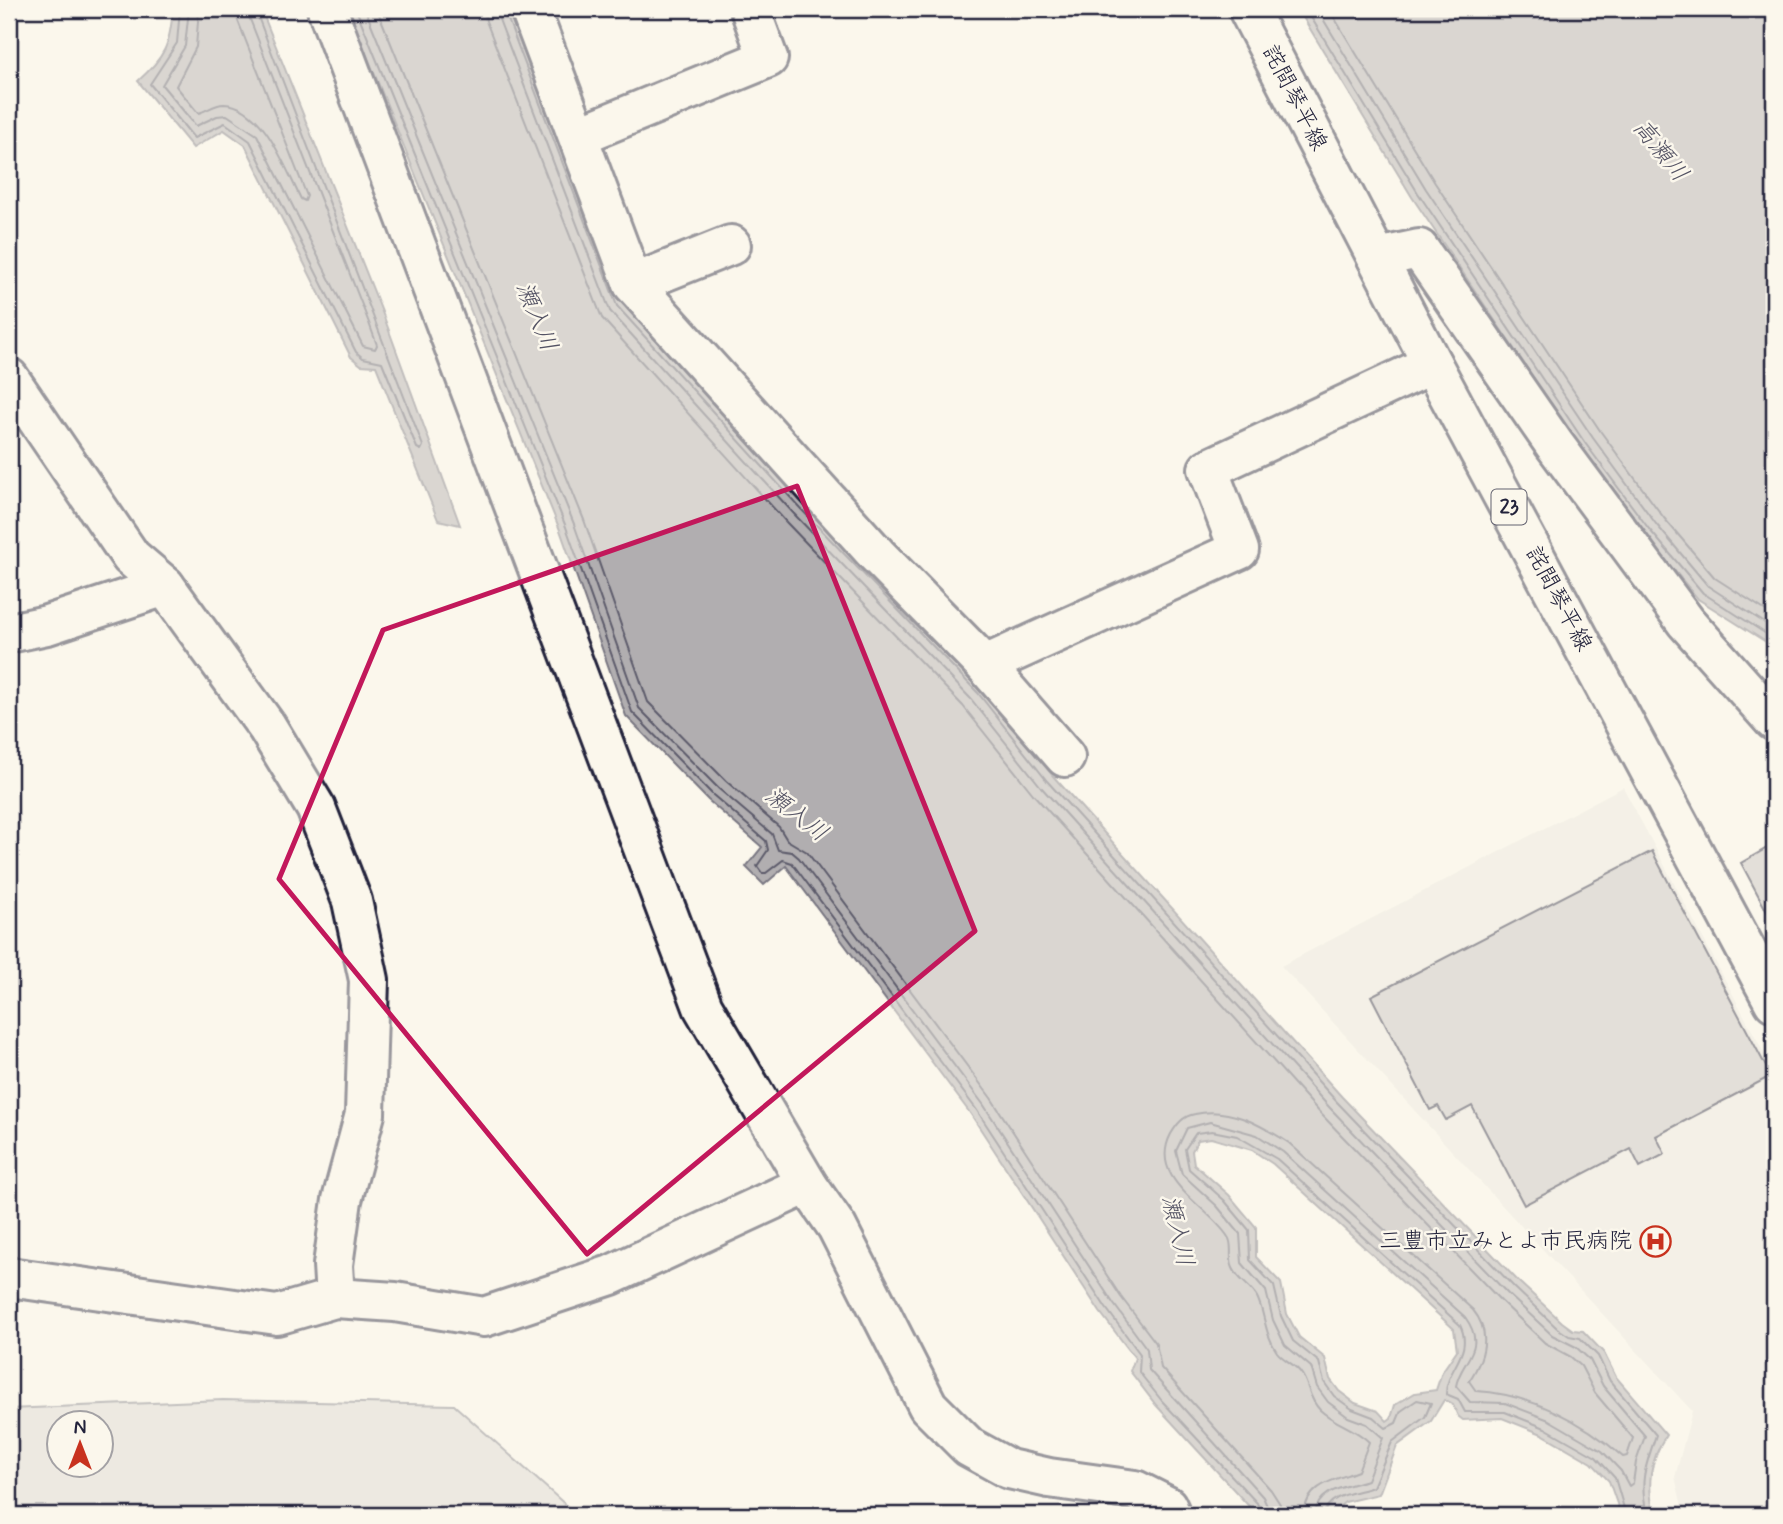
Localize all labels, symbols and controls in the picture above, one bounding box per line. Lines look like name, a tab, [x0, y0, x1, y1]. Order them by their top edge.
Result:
street label: 詫間琴平線	[1255, 40, 1333, 156]
water label: 高瀬川	[1625, 113, 1695, 189]
water label: 瀬入川	[508, 278, 564, 356]
road number: 23	[1492, 490, 1526, 524]
street label: 詫間琴平線	[1518, 541, 1598, 657]
water label: 瀬入川	[758, 781, 834, 849]
water label: 瀬入川	[1154, 1192, 1200, 1270]
hospital icon: 三豊市立みとよ市民病院	[1638, 1225, 1672, 1259]
place label: 三豊市立みとよ市民病院	[1379, 1227, 1632, 1257]
north arrow	[46, 1408, 116, 1478]
text: N	[74, 1416, 86, 1441]

